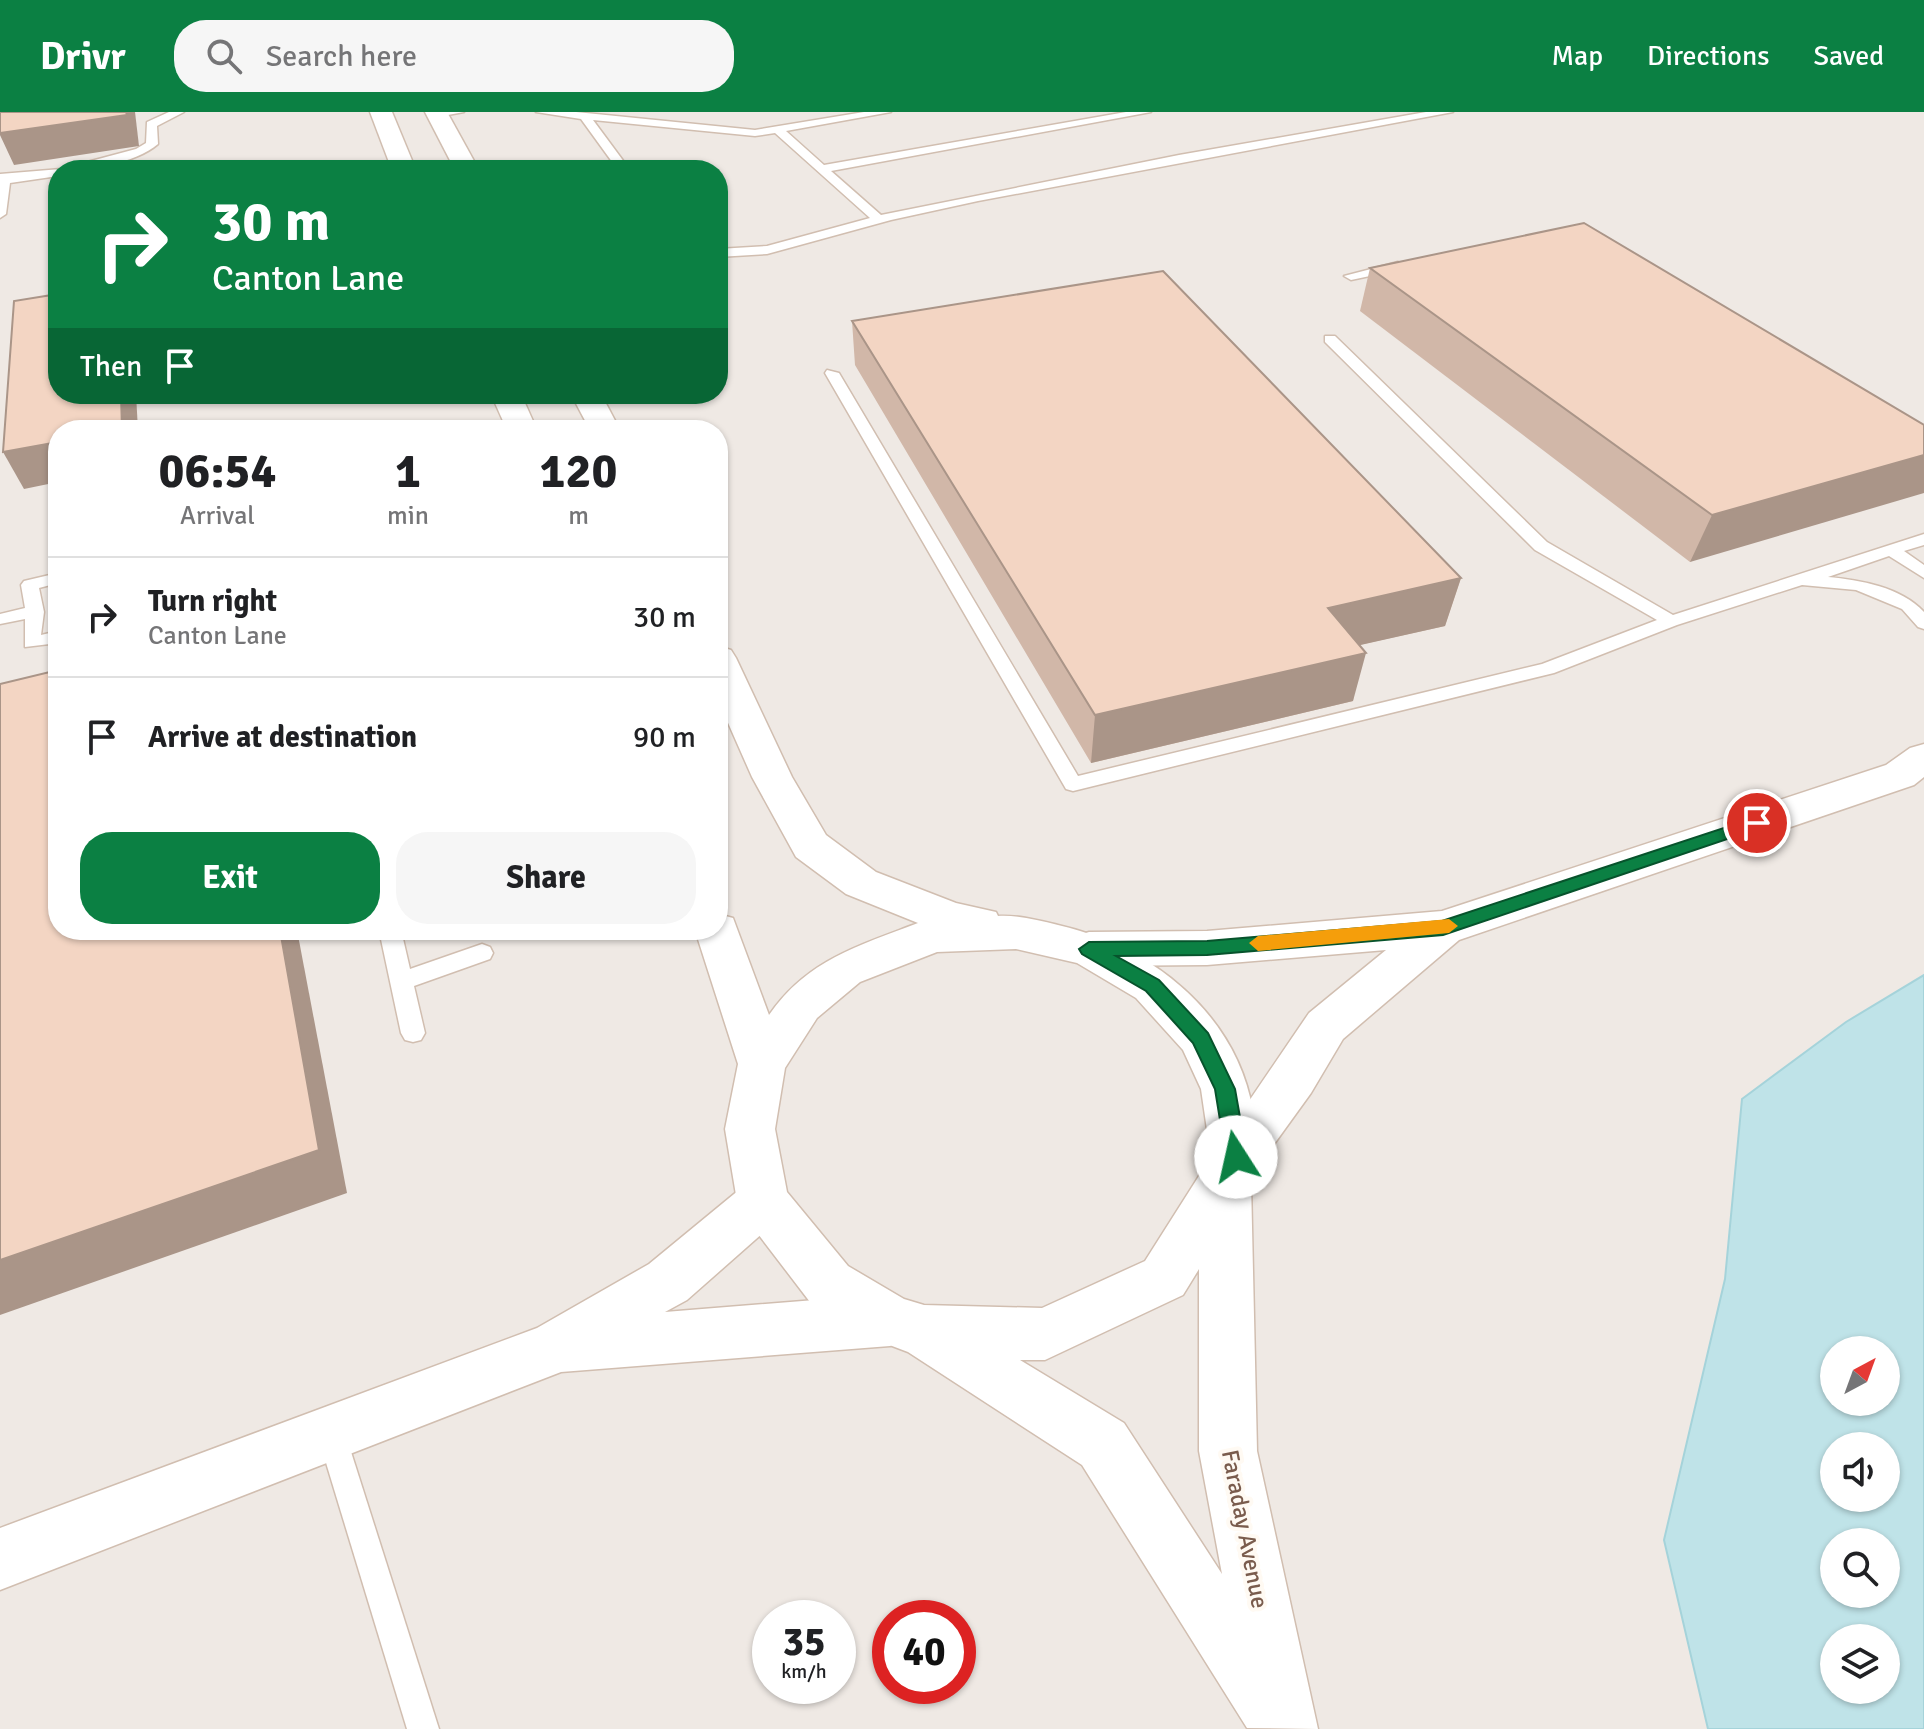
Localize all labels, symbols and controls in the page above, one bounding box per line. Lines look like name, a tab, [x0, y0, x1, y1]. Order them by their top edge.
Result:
search box	[174, 20, 734, 92]
text: Drivr	[40, 33, 126, 80]
icon: search	[202, 34, 246, 78]
text: Search here	[266, 38, 417, 75]
text: Map	[1551, 39, 1603, 73]
text: Directions	[1647, 39, 1769, 73]
text: Saved	[1813, 39, 1884, 73]
text: 30 m	[212, 187, 330, 256]
icon: right	[80, 192, 184, 296]
text: Canton Lane	[212, 256, 404, 301]
icon: arrive	[158, 344, 202, 388]
text: Then	[80, 348, 142, 385]
text: 06:54	[159, 442, 276, 501]
text: 1	[395, 442, 421, 501]
text: 120	[540, 442, 617, 501]
text: Arrival	[180, 500, 255, 532]
text: min	[387, 500, 429, 532]
text: m	[568, 500, 589, 532]
text: Turn right	[148, 583, 277, 620]
icon: right	[80, 595, 124, 639]
text: 30 m	[633, 599, 696, 636]
text: Canton Lane	[148, 620, 287, 652]
icon: arrive	[80, 715, 124, 759]
text: Arrive at destination	[148, 719, 417, 756]
text: 90 m	[633, 719, 696, 756]
pin	[1723, 789, 1791, 857]
icon: arrive	[1735, 801, 1779, 845]
button: Exit	[80, 832, 380, 924]
button: Share	[396, 832, 696, 924]
position arrow	[1194, 1115, 1278, 1199]
north arrow	[1820, 1336, 1900, 1416]
map controls	[1820, 1336, 1900, 1704]
button: sound	[1820, 1432, 1900, 1512]
street label: Faraday Avenue	[1215, 1447, 1275, 1611]
button: search	[1820, 1528, 1900, 1608]
speed limit sign: 40	[872, 1600, 976, 1704]
text: 35	[782, 1617, 826, 1667]
button: layers	[1820, 1624, 1900, 1704]
text: km/h	[781, 1659, 827, 1684]

